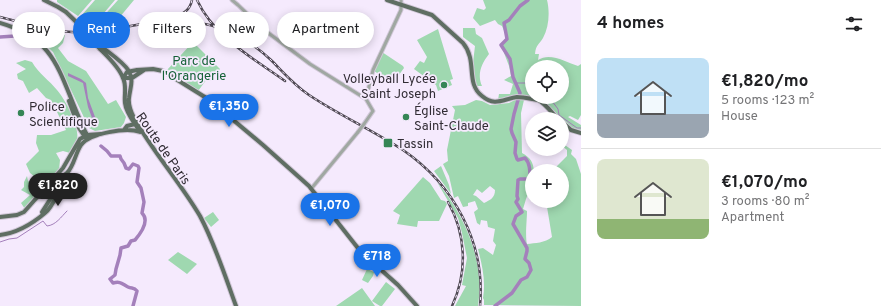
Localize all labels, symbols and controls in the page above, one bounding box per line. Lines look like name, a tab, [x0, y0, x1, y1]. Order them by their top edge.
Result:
chip: Buy	[12, 12, 65, 48]
chip: Rent	[73, 12, 130, 48]
chip: Filters	[138, 12, 206, 48]
chip: New	[214, 12, 269, 48]
chip: Apartment	[277, 12, 374, 48]
text: 4 homes	[597, 13, 664, 35]
icon: filters	[843, 13, 865, 35]
park label: Parc de l'Orangerie	[162, 54, 226, 85]
map controls	[525, 60, 569, 208]
button: locate	[525, 60, 569, 104]
text: €1,820/mo	[721, 71, 808, 93]
place label: Volleyball Lycée Saint Joseph	[343, 72, 436, 103]
icon: home	[629, 74, 677, 122]
marker: Volleyball Lycée Saint Joseph	[439, 80, 449, 90]
text: 5 rooms · 123 m²	[721, 93, 814, 109]
pin: €1,350	[196, 94, 262, 128]
text: €1,350	[208, 99, 250, 115]
place label: Police Scientifique	[29, 100, 98, 131]
place label: Église Saint-Claude	[414, 102, 489, 135]
marker: Police Scientifique	[16, 108, 26, 118]
text: House	[721, 109, 758, 125]
street label: Route de Paris	[132, 110, 193, 188]
marker: Église Saint-Claude	[401, 112, 411, 122]
button: layers	[525, 112, 569, 156]
marker: Tassin	[382, 137, 394, 149]
place label: Tassin	[397, 137, 433, 153]
button: +	[525, 164, 569, 208]
text: €1,070/mo	[721, 172, 808, 194]
pin: €1,820	[25, 173, 91, 207]
icon: home	[629, 175, 677, 223]
text: €1,820	[37, 178, 79, 194]
pin: €1,070	[297, 193, 363, 227]
text: 3 rooms · 80 m²	[721, 194, 809, 210]
text: €1,070	[310, 198, 350, 214]
text: Apartment	[721, 210, 784, 226]
pin: €718	[353, 244, 401, 278]
text: €718	[363, 249, 391, 265]

